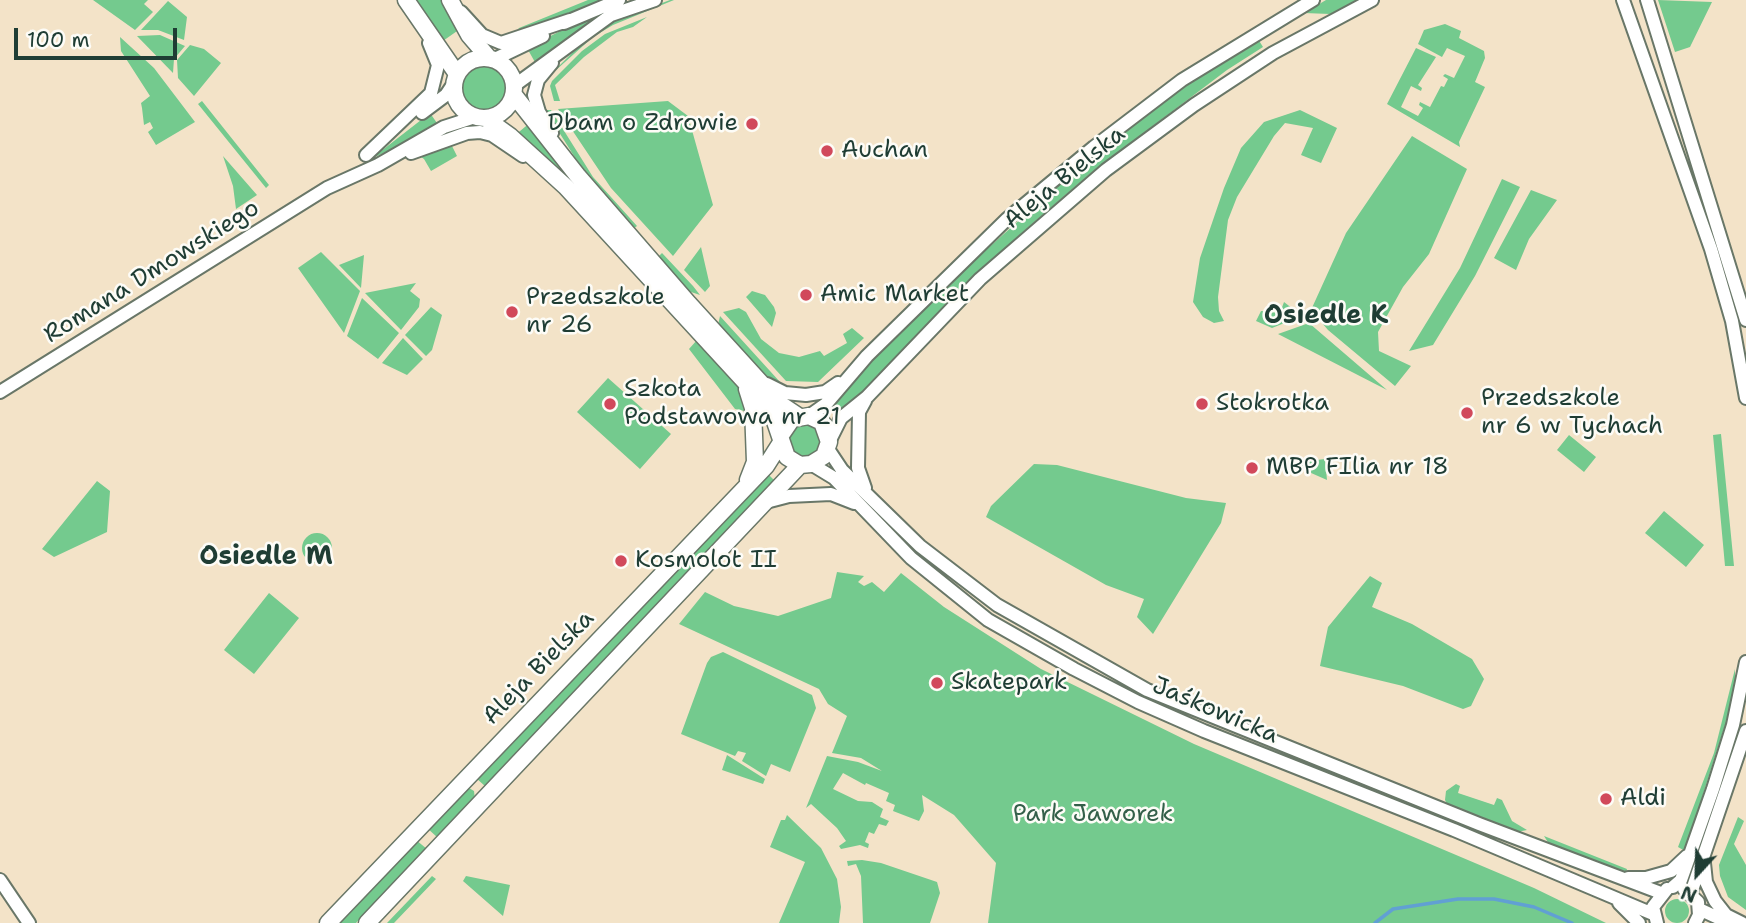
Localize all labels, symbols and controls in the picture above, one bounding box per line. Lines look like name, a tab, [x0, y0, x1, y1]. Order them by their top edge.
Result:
scale bar	[18, 14, 180, 58]
text: 100 m	[27, 26, 90, 54]
place label: Dbam o Zdrowie	[548, 110, 738, 138]
marker: Dbam o Zdrowie	[744, 116, 760, 132]
street label: Aleja Bielska	[998, 120, 1132, 236]
place label: Auchan	[841, 137, 928, 165]
marker: Auchan	[819, 143, 835, 159]
street label: Romana Dmowskiego	[39, 194, 265, 350]
place label: Amic Market	[820, 281, 969, 309]
place label: Przedszkole nr 26	[526, 284, 665, 340]
marker: Amic Market	[798, 287, 814, 303]
district label: Osiedle K	[1264, 300, 1388, 332]
marker: Przedszkole nr 26	[504, 304, 520, 320]
place label: Szkoła Podstawowa nr 21	[624, 376, 840, 432]
place label: Przedszkole nr 6 w Tychach	[1481, 385, 1663, 441]
place label: Stokrotka	[1216, 390, 1329, 418]
marker: Szkoła Podstawowa nr 21	[602, 396, 618, 412]
marker: Stokrotka	[1194, 396, 1210, 412]
marker: Przedszkole nr 6 w Tychach	[1459, 405, 1475, 421]
place label: MBP FIlia nr 18	[1266, 454, 1449, 482]
marker: MBP FIlia nr 18	[1244, 460, 1260, 476]
district label: Osiedle M	[199, 541, 333, 573]
place label: Kosmolot II	[635, 547, 777, 575]
marker: Kosmolot II	[613, 553, 629, 569]
street label: Aleja Bielska	[477, 605, 601, 731]
place label: Skatepark	[951, 669, 1068, 697]
street label: Jaśkowicka	[1148, 672, 1282, 750]
marker: Skatepark	[929, 675, 945, 691]
place label: Aldi	[1620, 785, 1666, 813]
marker: Aldi	[1598, 791, 1614, 807]
park label: Park Jaworek	[1013, 801, 1173, 829]
north arrow	[1662, 839, 1732, 909]
text: N	[1677, 880, 1701, 908]

